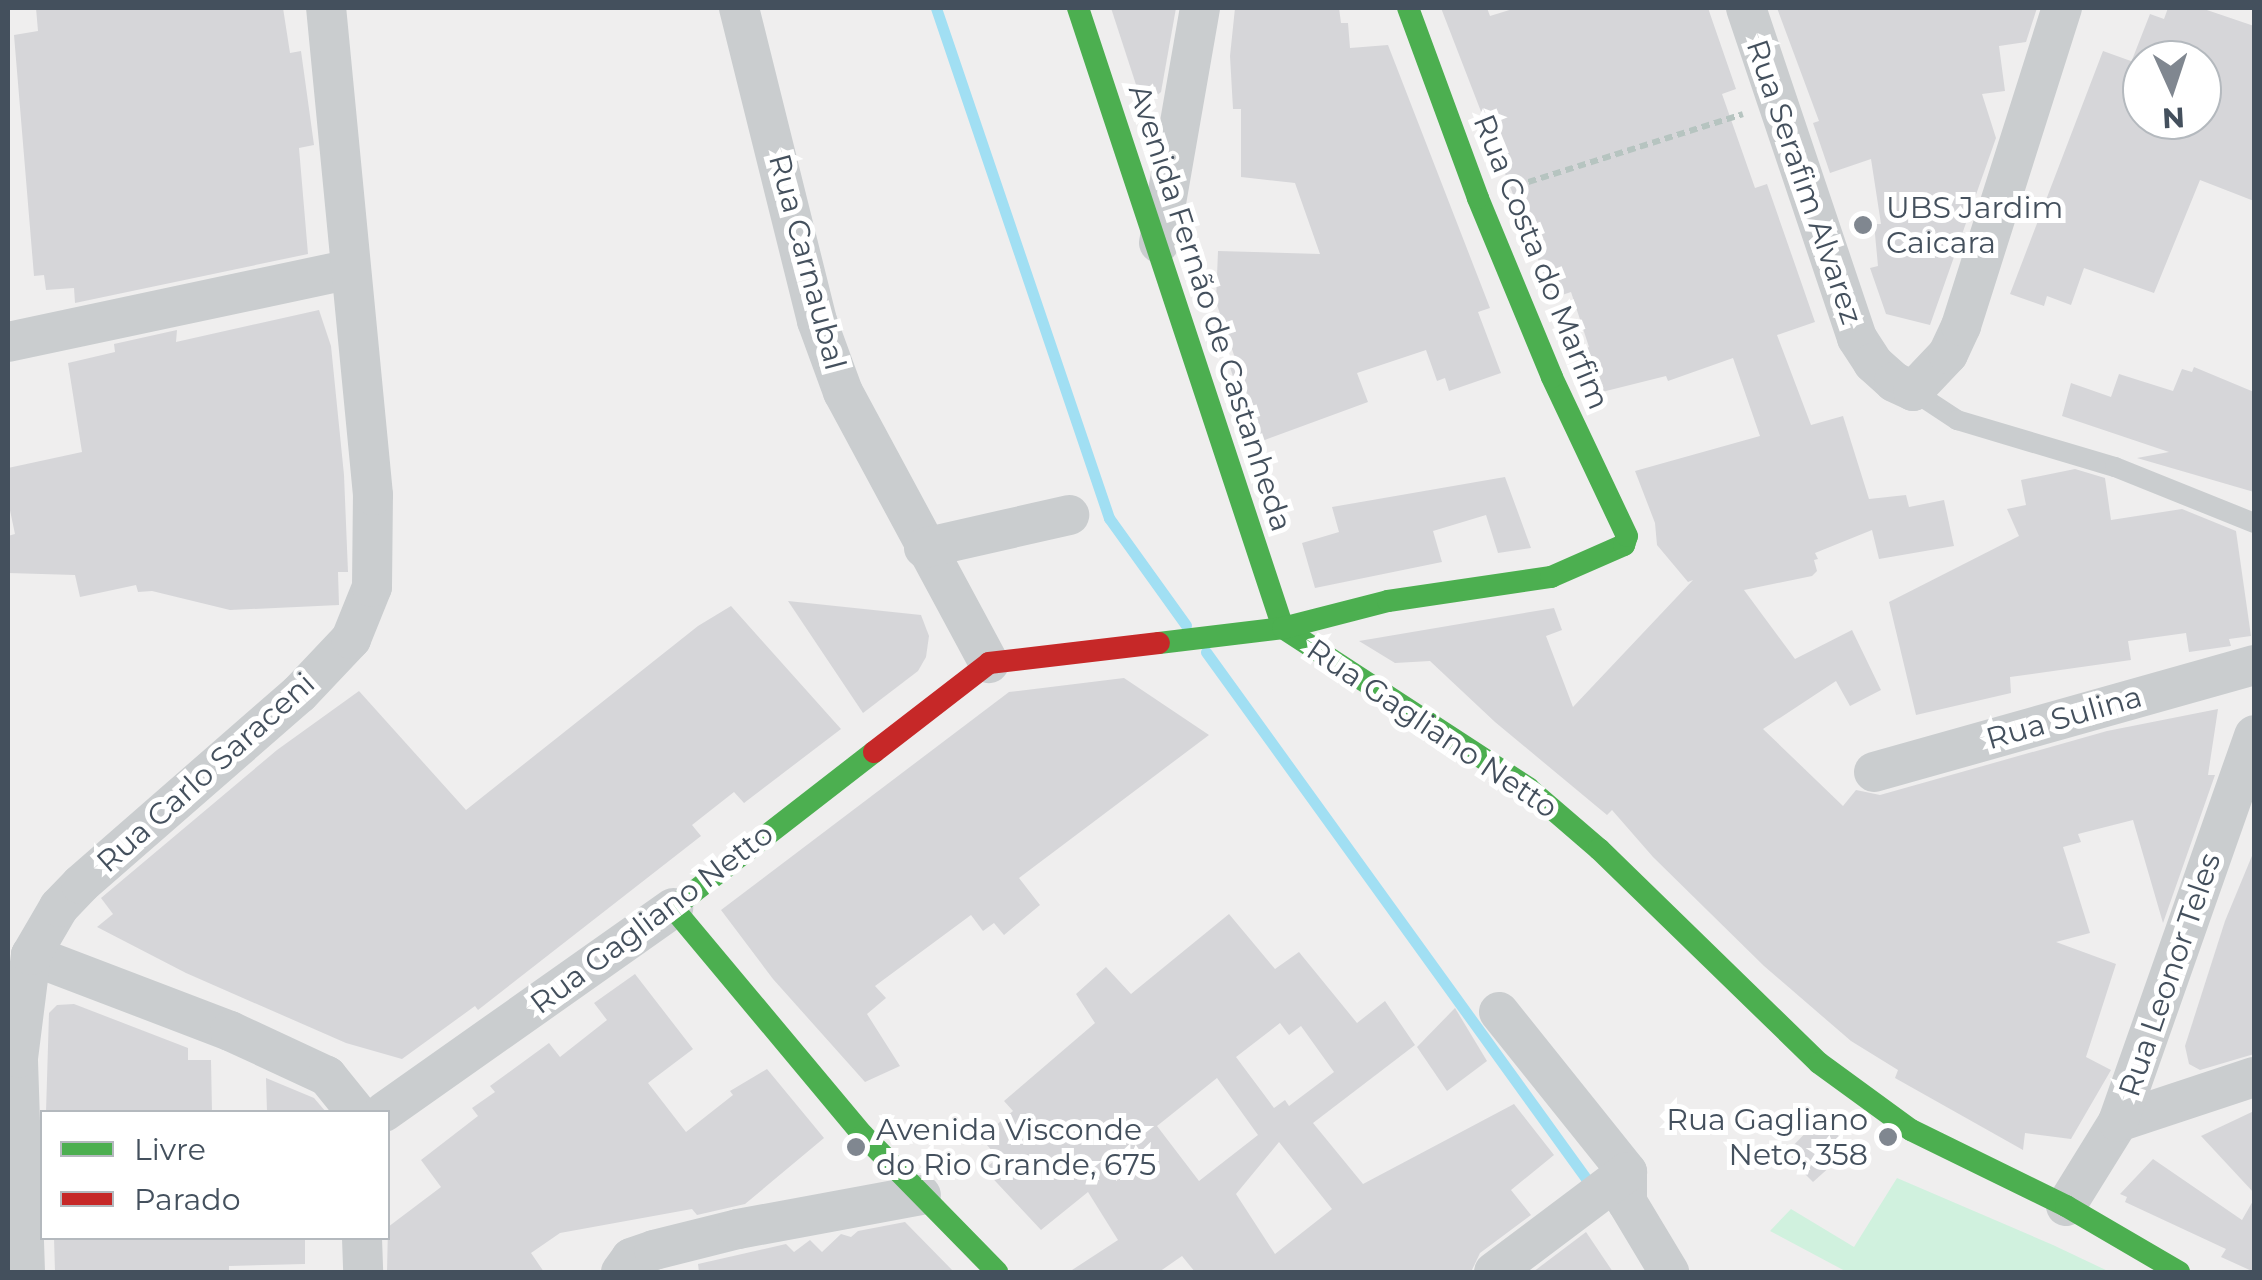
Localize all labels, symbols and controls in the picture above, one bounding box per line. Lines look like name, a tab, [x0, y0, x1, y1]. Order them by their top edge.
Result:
street label: Rua Serafim Alvarez	[1738, 35, 1870, 329]
north arrow	[2122, 40, 2222, 140]
street label: Avenida Fernão de Castanheda	[1121, 80, 1299, 536]
text: N	[2161, 100, 2186, 136]
street label: Rua Costa do Marfim	[1465, 109, 1617, 415]
street label: Rua Carnaubal	[761, 150, 853, 374]
place label: UBS Jardim Caicara	[1886, 190, 2063, 260]
marker: UBS Jardim Caicara	[1850, 212, 1876, 238]
street label: Rua Gagliano Netto	[1300, 632, 1564, 826]
street label: Rua Carlo Saraceni	[90, 666, 322, 880]
street label: Rua Sulina	[1982, 679, 2146, 757]
street label: Rua Gagliano Netto	[524, 816, 780, 1022]
street label: Rua Leonor Teles	[2111, 848, 2229, 1102]
place label: Rua Gagliano Neto, 358	[1666, 1102, 1868, 1172]
legend	[40, 1110, 390, 1240]
place label: Avenida Visconde do Rio Grande, 675	[876, 1112, 1156, 1182]
marker: Rua Gagliano Neto, 358	[1877, 1126, 1899, 1148]
text: Livre	[134, 1131, 206, 1168]
marker: Avenida Visconde do Rio Grande, 675	[845, 1136, 867, 1158]
text: Parado	[134, 1181, 240, 1218]

